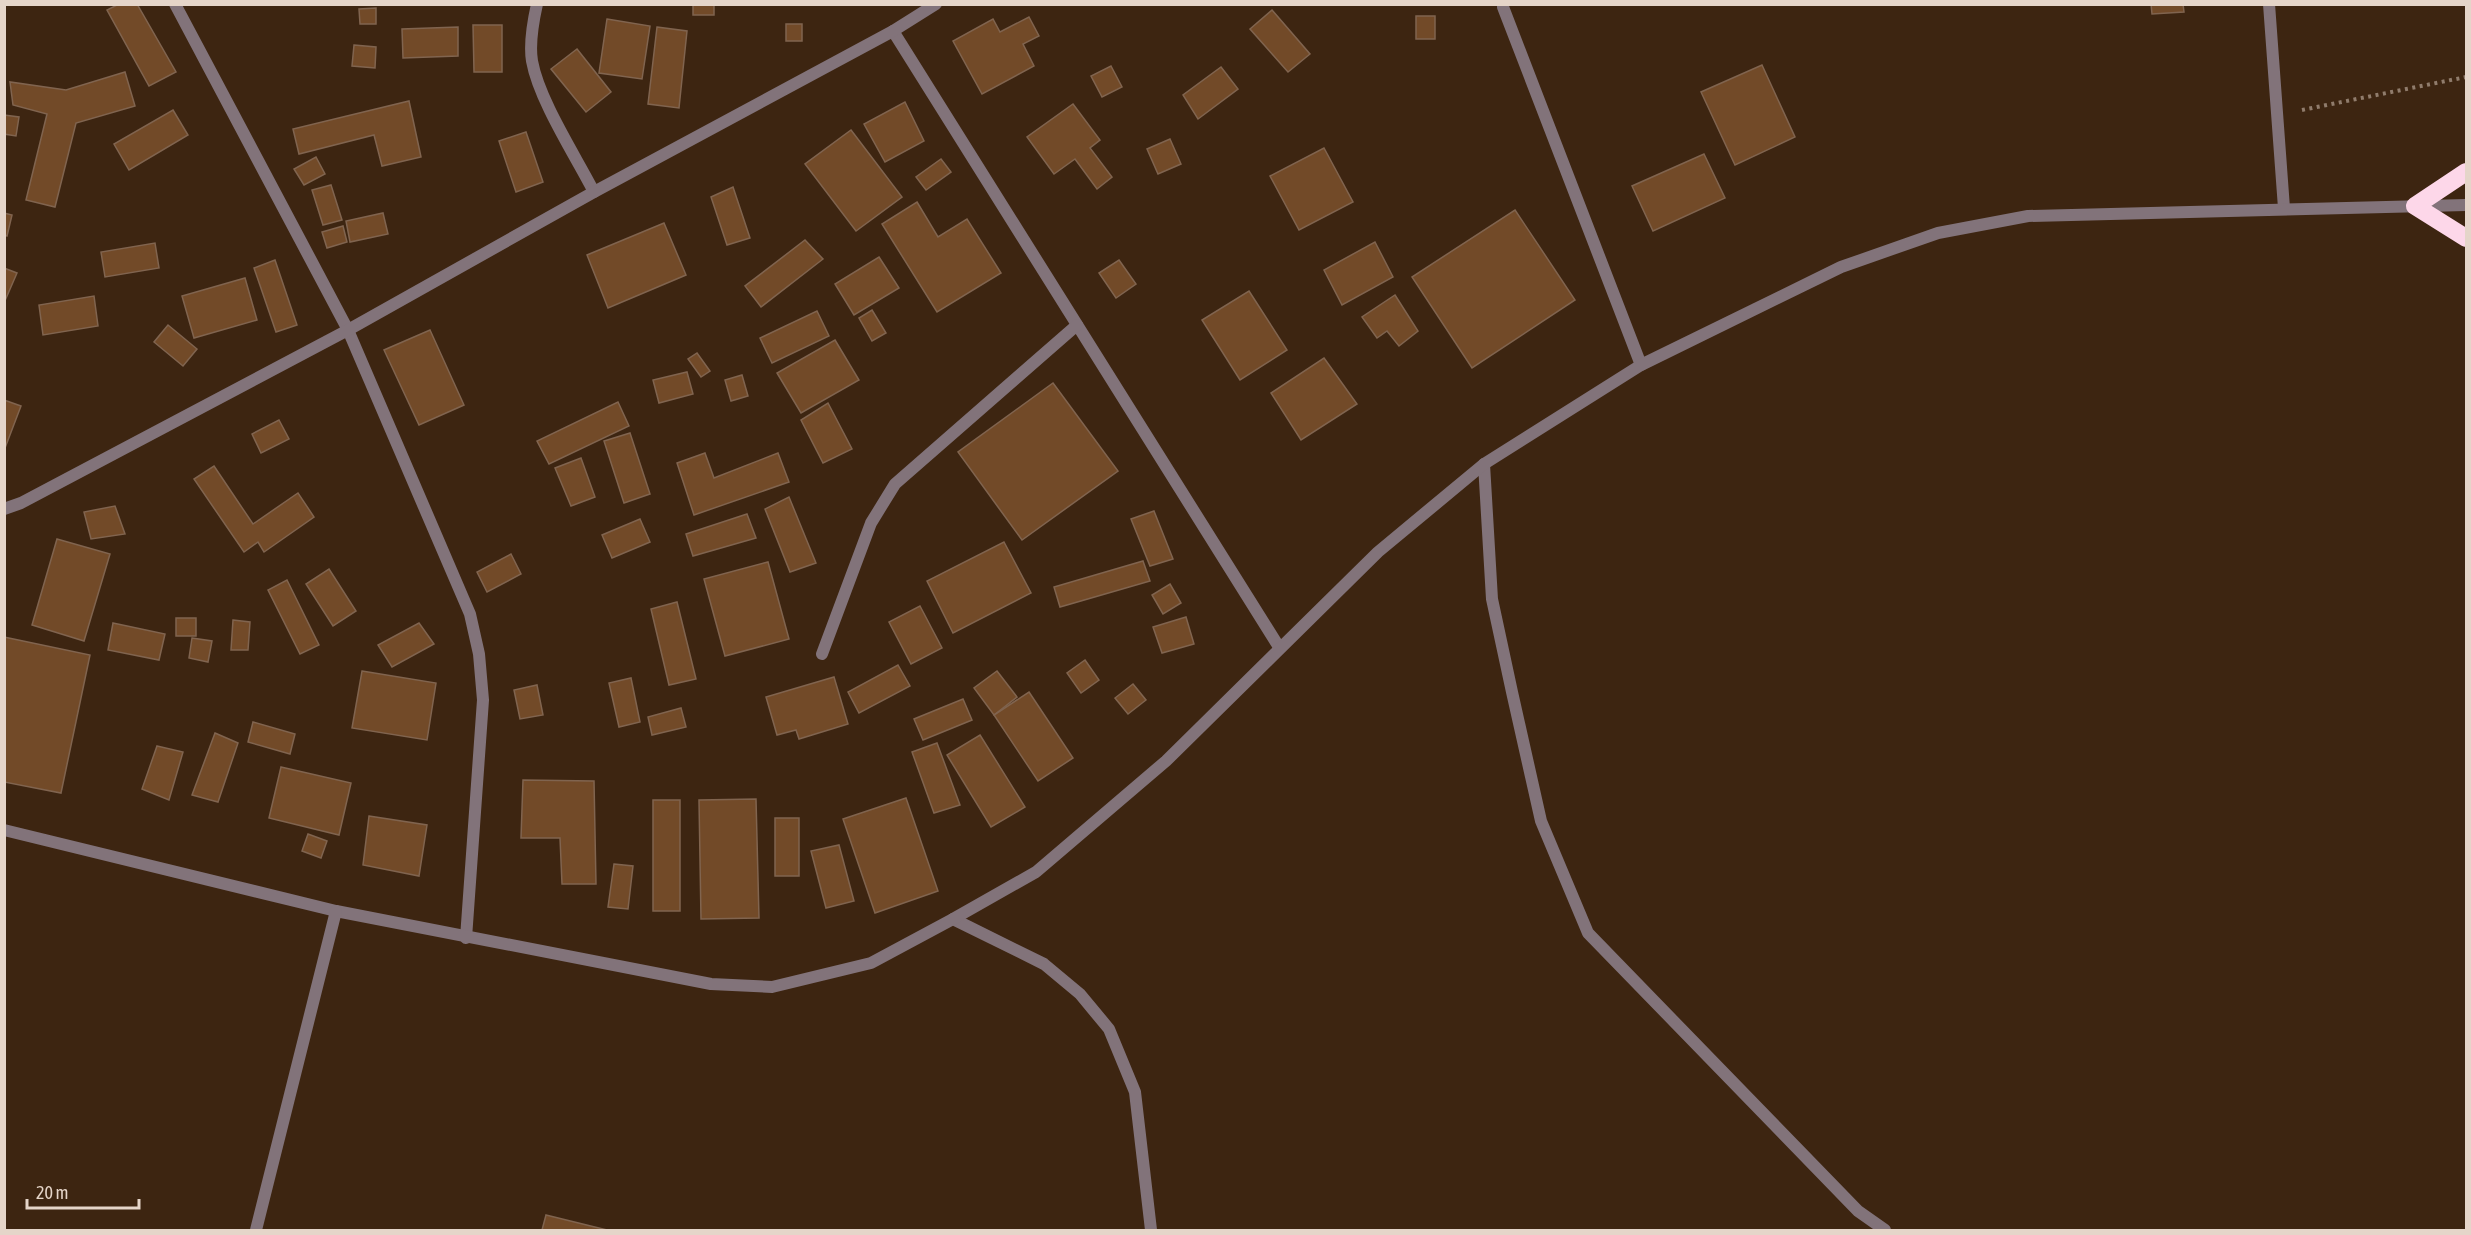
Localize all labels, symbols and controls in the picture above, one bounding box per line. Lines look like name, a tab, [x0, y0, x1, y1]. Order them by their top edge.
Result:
scale bar	[27, 1172, 140, 1210]
text: 20 m	[36, 1182, 68, 1203]

